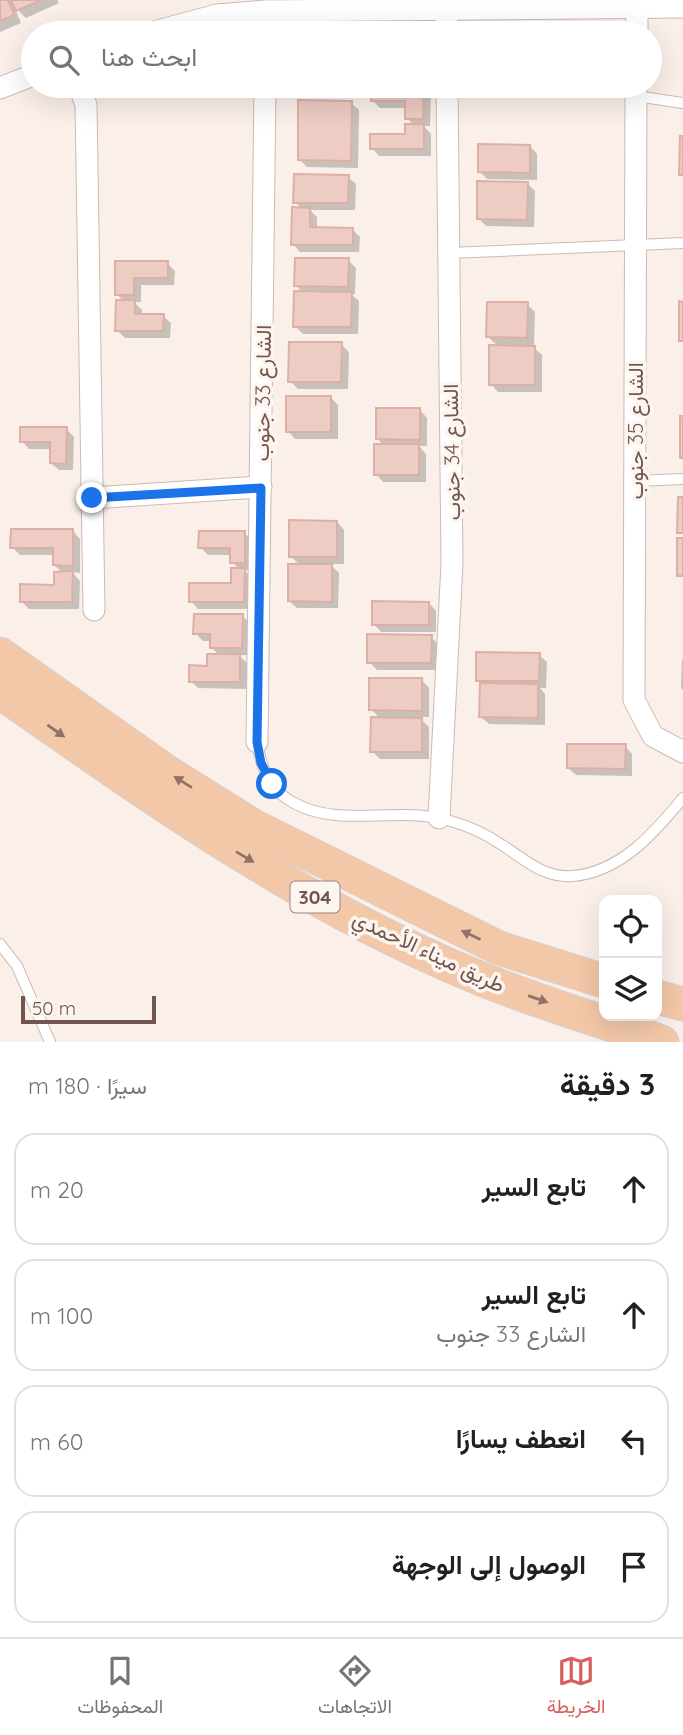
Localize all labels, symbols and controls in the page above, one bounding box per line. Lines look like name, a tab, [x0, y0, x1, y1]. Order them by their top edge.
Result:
search box	[21, 21, 662, 98]
text: ابحث هنا	[101, 40, 197, 73]
icon: search	[45, 41, 83, 79]
street label: الشارع 33 جنوب	[248, 324, 278, 462]
street label: الشارع 35 جنوب	[622, 362, 650, 500]
street label: الشارع 34 جنوب	[437, 383, 467, 521]
route end	[76, 482, 107, 513]
one-way arrow	[47, 724, 65, 738]
route start	[256, 768, 287, 799]
one-way arrow	[174, 776, 193, 789]
one-way arrow	[236, 850, 255, 863]
road number: 304	[290, 882, 340, 912]
map controls	[599, 895, 662, 1021]
button: locate	[599, 895, 662, 958]
street label: طريق ميناء الأحمدي	[347, 904, 509, 1002]
one-way arrow	[460, 929, 481, 940]
button: layers	[599, 958, 662, 1021]
scale bar	[21, 993, 156, 1025]
one-way arrow	[527, 993, 548, 1004]
text: 50 m	[32, 996, 76, 1020]
text: 3 دقيقة	[560, 1065, 655, 1103]
text: سيرًا · 180 m	[28, 1071, 147, 1100]
text: تابع السير	[482, 1170, 586, 1203]
icon: ahead	[615, 1170, 653, 1208]
text: 20 m	[30, 1175, 84, 1204]
text: تابع السير	[482, 1278, 586, 1311]
icon: ahead	[615, 1296, 653, 1334]
text: 100 m	[30, 1301, 93, 1330]
text: الشارع 33 جنوب	[436, 1319, 586, 1348]
text: انعطف يسارًا	[456, 1422, 586, 1455]
icon: left	[615, 1422, 653, 1460]
text: 60 m	[30, 1427, 83, 1456]
text: الوصول إلى الوجهة	[392, 1548, 586, 1581]
icon: arrive	[615, 1548, 653, 1586]
tab: المحفوظات	[78, 1652, 163, 1723]
tab: الاتجاهات	[318, 1652, 392, 1723]
tab: الخريطة	[547, 1652, 606, 1723]

